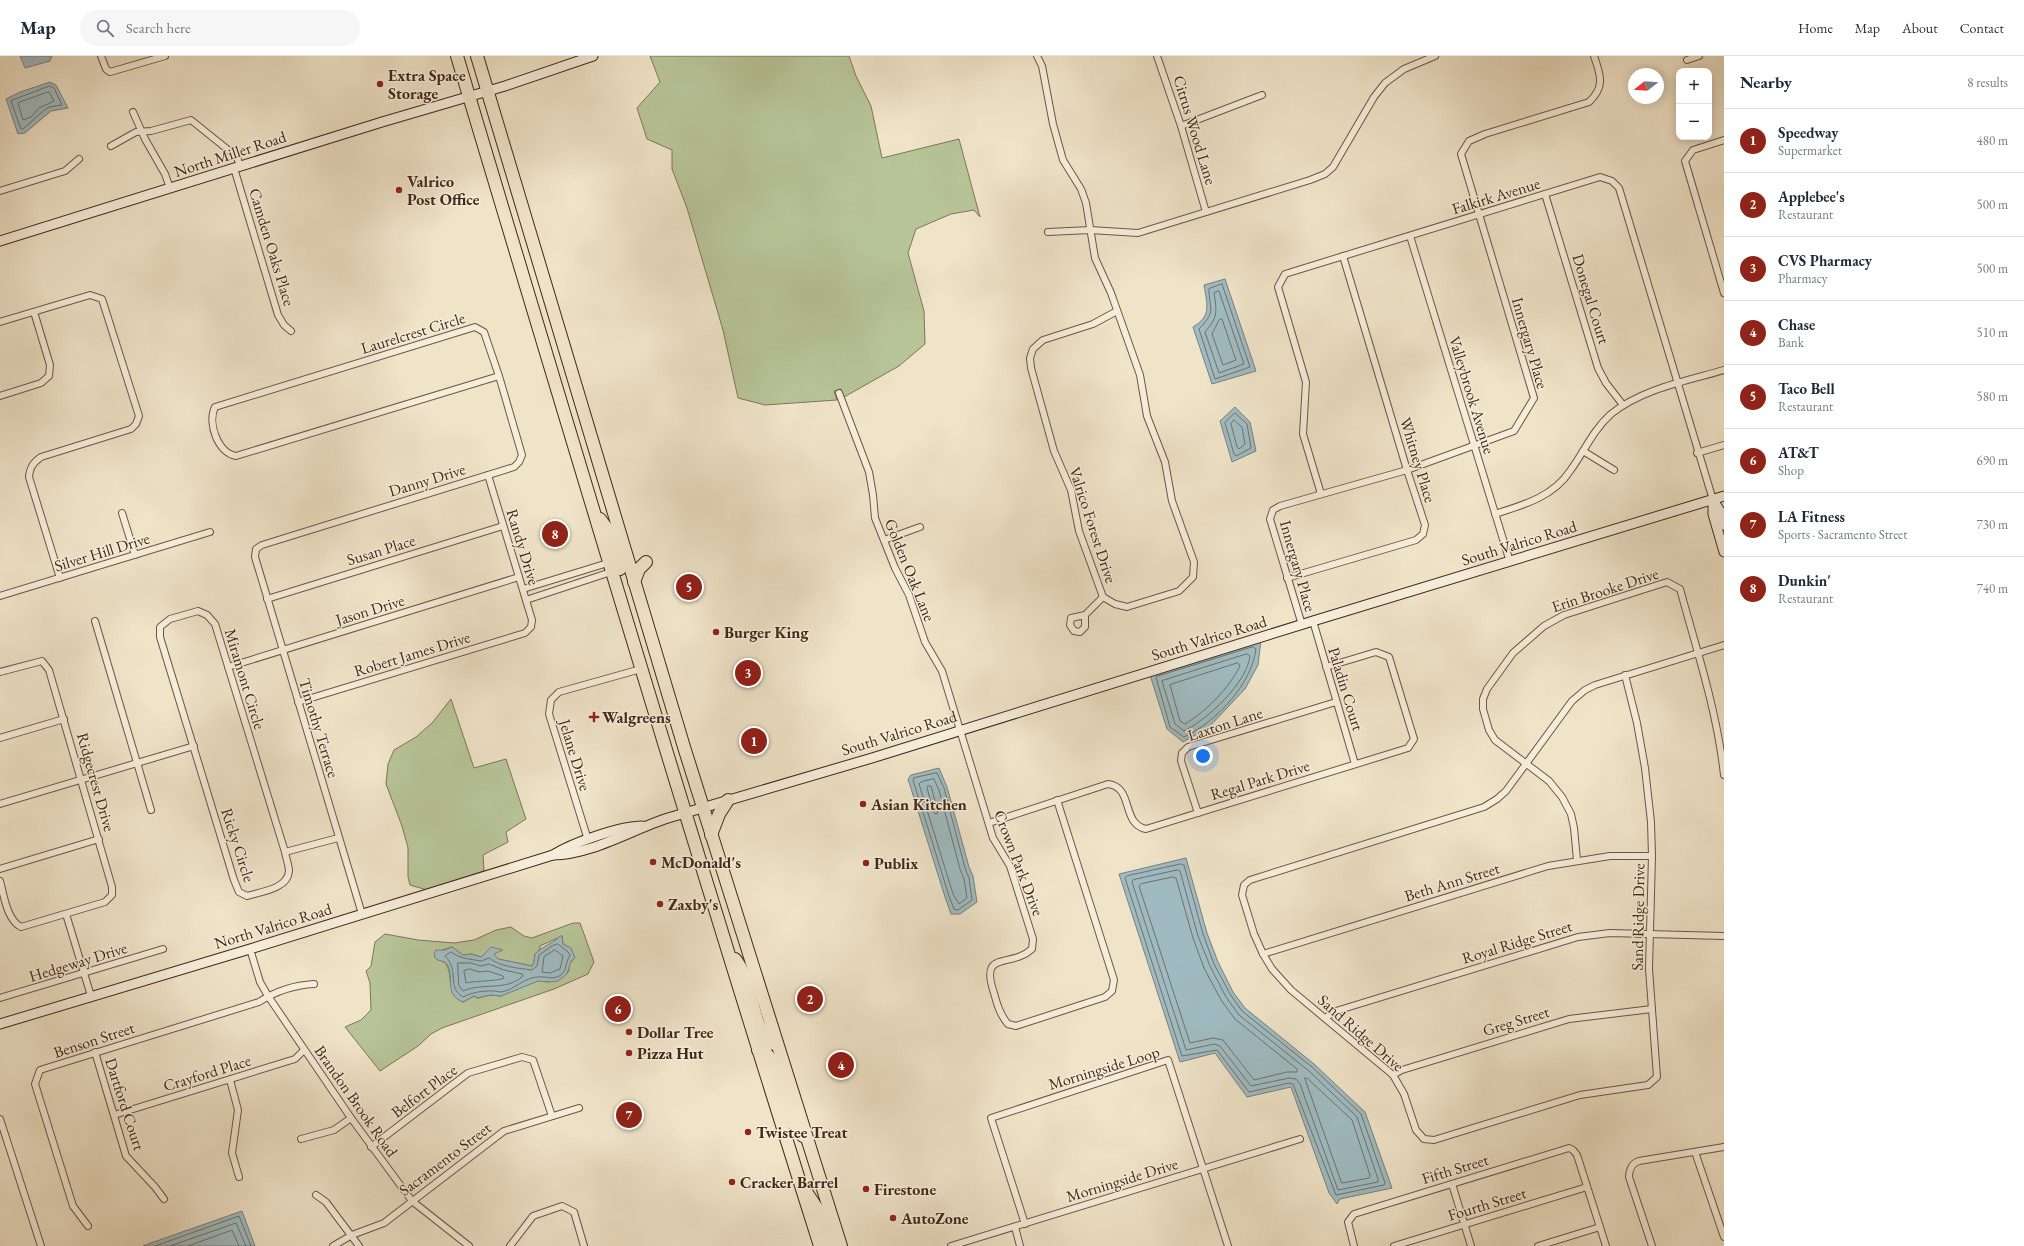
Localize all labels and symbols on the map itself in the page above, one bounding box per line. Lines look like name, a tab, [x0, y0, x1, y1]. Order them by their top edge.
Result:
place label: Extra Space Storage	[388, 65, 466, 104]
north arrow	[1628, 68, 1664, 104]
street label: Citrus Wood Lane	[1168, 73, 1222, 187]
marker: Extra Space Storage	[375, 79, 385, 89]
street label: North Miller Road	[171, 126, 290, 182]
place label: Valrico Post Office	[407, 171, 480, 210]
street label: Falkirk Avenue	[1449, 173, 1543, 219]
marker: Valrico Post Office	[394, 185, 404, 195]
street label: Camden Oaks Place	[244, 186, 300, 308]
street label: Donegal Court	[1567, 251, 1615, 347]
street label: Innergary Place	[1507, 295, 1553, 391]
street label: Laurelcrest Circle	[358, 307, 468, 359]
street label: Valleybrook Avenue	[1444, 333, 1500, 457]
street label: Whitney Place	[1395, 415, 1441, 505]
street label: Danny Drive	[386, 458, 468, 502]
street label: Valrico Forest Drive	[1064, 464, 1122, 586]
street label: Randy Drive	[501, 506, 545, 588]
street label: South Valrico Road	[1459, 515, 1580, 571]
street label: Golden Oak Lane	[880, 516, 940, 624]
street label: Innergary Place	[1275, 518, 1321, 614]
pin: 8	[542, 519, 568, 549]
street label: Silver Hill Drive	[52, 528, 152, 576]
street label: Susan Place	[344, 530, 418, 570]
street label: Erin Brooke Drive	[1549, 563, 1661, 617]
pin: 5	[676, 572, 702, 602]
street label: Jason Drive	[331, 590, 407, 631]
street label: South Valrico Road	[1149, 610, 1270, 666]
place label: Burger King	[724, 622, 809, 643]
street label: Miramont Circle	[220, 626, 270, 732]
street label: Robert James Drive	[351, 626, 473, 682]
marker: Burger King	[711, 627, 721, 637]
street label: Paladin Court	[1323, 645, 1369, 733]
pin: 3	[735, 658, 761, 688]
street label: Timothy Terrace	[294, 676, 344, 780]
street label: Laxton Lane	[1185, 702, 1265, 746]
street label: South Valrico Road	[839, 705, 960, 761]
place label: Walgreens	[602, 707, 671, 728]
marker: Walgreens	[589, 712, 599, 722]
street label: Jelane Drive	[554, 715, 596, 793]
pin: 1	[741, 726, 767, 756]
street label: Ridgecrest Drive	[72, 730, 120, 834]
your location	[1193, 746, 1213, 766]
street label: Regal Park Drive	[1208, 755, 1312, 805]
place label: Asian Kitchen	[870, 794, 967, 815]
marker: Asian Kitchen	[858, 799, 868, 809]
street label: Ricky Circle	[216, 805, 260, 885]
street label: Crown Park Drive	[989, 807, 1049, 919]
place label: McDonald's	[661, 852, 741, 873]
place label: Publix	[874, 853, 918, 874]
marker: McDonald's	[648, 857, 658, 867]
marker: Publix	[861, 858, 871, 868]
street label: Beth Ann Street	[1402, 858, 1502, 906]
street label: Sand Ridge Drive	[1627, 863, 1649, 971]
place label: Zaxby's	[668, 894, 719, 915]
street label: North Valrico Road	[212, 898, 335, 954]
marker: Zaxby's	[655, 899, 665, 909]
street label: Royal Ridge Street	[1459, 915, 1575, 969]
street label: Hedgeway Drive	[26, 937, 130, 987]
pin: 2	[797, 984, 823, 1014]
street label: Sand Ridge Drive	[1314, 990, 1408, 1076]
pin: 6	[605, 994, 631, 1024]
street label: Greg Street	[1480, 1001, 1552, 1041]
street label: Benson Street	[51, 1017, 137, 1063]
place label: Dollar Tree	[637, 1022, 714, 1043]
marker: Dollar Tree	[624, 1027, 634, 1037]
street label: Brandon Brook Road	[310, 1041, 403, 1162]
street label: Morningside Loop	[1046, 1041, 1162, 1095]
place label: Pizza Hut	[637, 1043, 704, 1064]
marker: Pizza Hut	[624, 1048, 634, 1058]
street label: Crayford Place	[161, 1050, 253, 1096]
pin: 4	[828, 1050, 854, 1080]
street label: Dartford Court	[100, 1055, 150, 1153]
street label: Belfort Place	[387, 1059, 461, 1123]
pin: 7	[616, 1100, 642, 1130]
street label: Sacramento Street	[395, 1117, 495, 1201]
place label: Twistee Treat	[756, 1122, 847, 1143]
marker: Twistee Treat	[743, 1127, 753, 1137]
street label: Fifth Street	[1419, 1149, 1491, 1189]
street label: Morningside Drive	[1063, 1153, 1181, 1207]
place label: Cracker Barrel	[740, 1172, 839, 1193]
marker: Cracker Barrel	[727, 1177, 737, 1187]
place label: Firestone	[874, 1179, 936, 1200]
street label: Fourth Street	[1445, 1182, 1529, 1226]
marker: Firestone	[861, 1184, 871, 1194]
place label: AutoZone	[900, 1208, 969, 1229]
marker: AutoZone	[888, 1213, 898, 1223]

